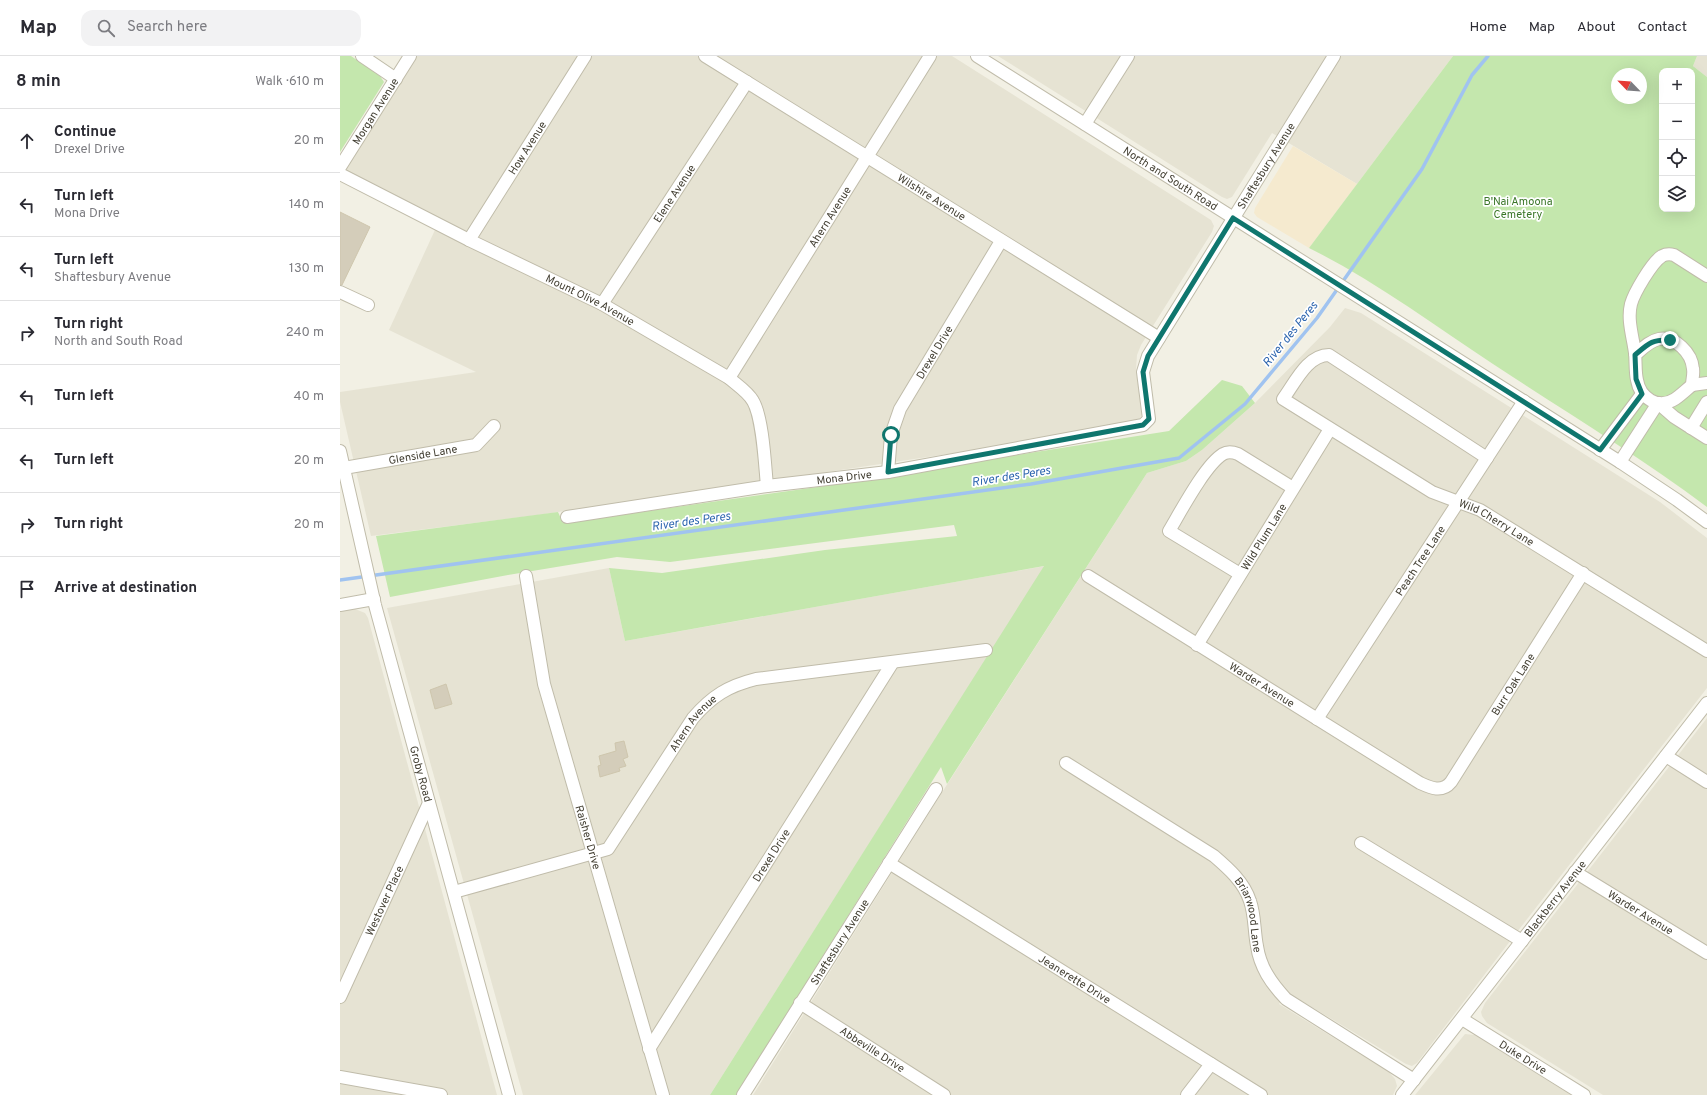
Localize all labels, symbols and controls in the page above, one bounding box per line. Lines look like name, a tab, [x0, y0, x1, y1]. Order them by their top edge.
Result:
search box	[81, 10, 361, 46]
text: Map	[20, 16, 57, 40]
icon: search	[95, 17, 117, 39]
text: Search here	[127, 18, 207, 37]
text: Home	[1470, 19, 1507, 36]
text: Map	[1529, 19, 1555, 36]
text: About	[1577, 19, 1616, 36]
text: Contact	[1638, 19, 1687, 36]
north arrow	[1611, 68, 1647, 104]
map controls	[1659, 68, 1695, 212]
button: +	[1659, 68, 1695, 104]
text: 8 min	[16, 71, 61, 93]
text: Walk · 610 m	[255, 74, 324, 90]
street label: Morgan Avenue	[350, 76, 402, 148]
button: −	[1659, 104, 1695, 140]
street label: How Avenue	[506, 119, 550, 178]
street label: Shaftesbury Avenue	[1235, 120, 1299, 212]
text: Continue	[54, 123, 116, 142]
icon: ahead	[16, 130, 38, 152]
text: 20 m	[294, 133, 324, 149]
button: locate	[1659, 140, 1695, 176]
text: Drexel Drive	[54, 142, 125, 158]
street label: North and South Road	[1120, 144, 1220, 214]
street label: Elene Avenue	[651, 162, 699, 226]
street label: Wilshire Avenue	[894, 171, 968, 224]
button: layers	[1659, 176, 1695, 212]
street label: Ahern Avenue	[806, 184, 855, 250]
text: Turn left	[54, 187, 114, 206]
icon: left	[16, 194, 38, 216]
park label: B'Nai Amoona Cemetery	[1483, 195, 1553, 222]
text: 140 m	[289, 197, 324, 213]
text: Mona Drive	[54, 206, 120, 222]
text: Turn left	[54, 251, 114, 270]
icon: left	[16, 258, 38, 280]
text: 130 m	[289, 261, 324, 277]
text: Shaftesbury Avenue	[54, 270, 171, 286]
street label: Mount Olive Avenue	[543, 272, 637, 329]
water label: River des Peres	[1260, 298, 1322, 371]
text: Turn right	[54, 315, 123, 334]
icon: right	[16, 322, 38, 344]
street label: Drexel Drive	[914, 323, 957, 382]
text: 240 m	[286, 325, 324, 341]
route end	[1661, 331, 1679, 349]
text: North and South Road	[54, 334, 183, 350]
icon: left	[16, 386, 38, 408]
text: Turn left	[54, 387, 114, 406]
text: 40 m	[294, 389, 324, 405]
route start	[882, 426, 900, 444]
street label: Glenside Lane	[387, 442, 459, 468]
icon: left	[16, 450, 38, 472]
text: Turn left	[54, 451, 114, 470]
text: 20 m	[294, 453, 324, 469]
water label: River des Peres	[971, 463, 1052, 491]
street label: Mona Drive	[816, 468, 873, 488]
street label: Wild Cherry Lane	[1457, 497, 1536, 550]
street label: Wild Plum Lane	[1239, 501, 1290, 573]
water label: River des Peres	[651, 508, 732, 535]
icon: right	[16, 514, 38, 536]
text: Turn right	[54, 515, 123, 534]
text: 20 m	[294, 517, 324, 533]
street label: Peach Tree Lane	[1393, 523, 1449, 599]
icon: arrive	[16, 578, 38, 600]
text: Arrive at destination	[54, 579, 197, 598]
street label: Burr Oak Lane	[1489, 651, 1539, 718]
street label: Warder Avenue	[1226, 660, 1297, 711]
street label: Ahern Avenue	[667, 692, 720, 755]
street label: Groby Road	[406, 744, 435, 804]
street label: Raisher Drive	[571, 804, 603, 871]
street label: Drexel Drive	[750, 827, 794, 885]
street label: Blackberry Avenue	[1522, 858, 1590, 940]
street label: Westover Place	[363, 864, 407, 938]
street label: Briarwood Lane	[1231, 875, 1264, 954]
street label: Warder Avenue	[1605, 888, 1676, 939]
street label: Shaftesbury Avenue	[808, 897, 873, 988]
street label: Jeanerette Drive	[1036, 952, 1113, 1008]
street label: Abbeville Drive	[837, 1024, 907, 1076]
street label: Duke Drive	[1496, 1038, 1549, 1078]

